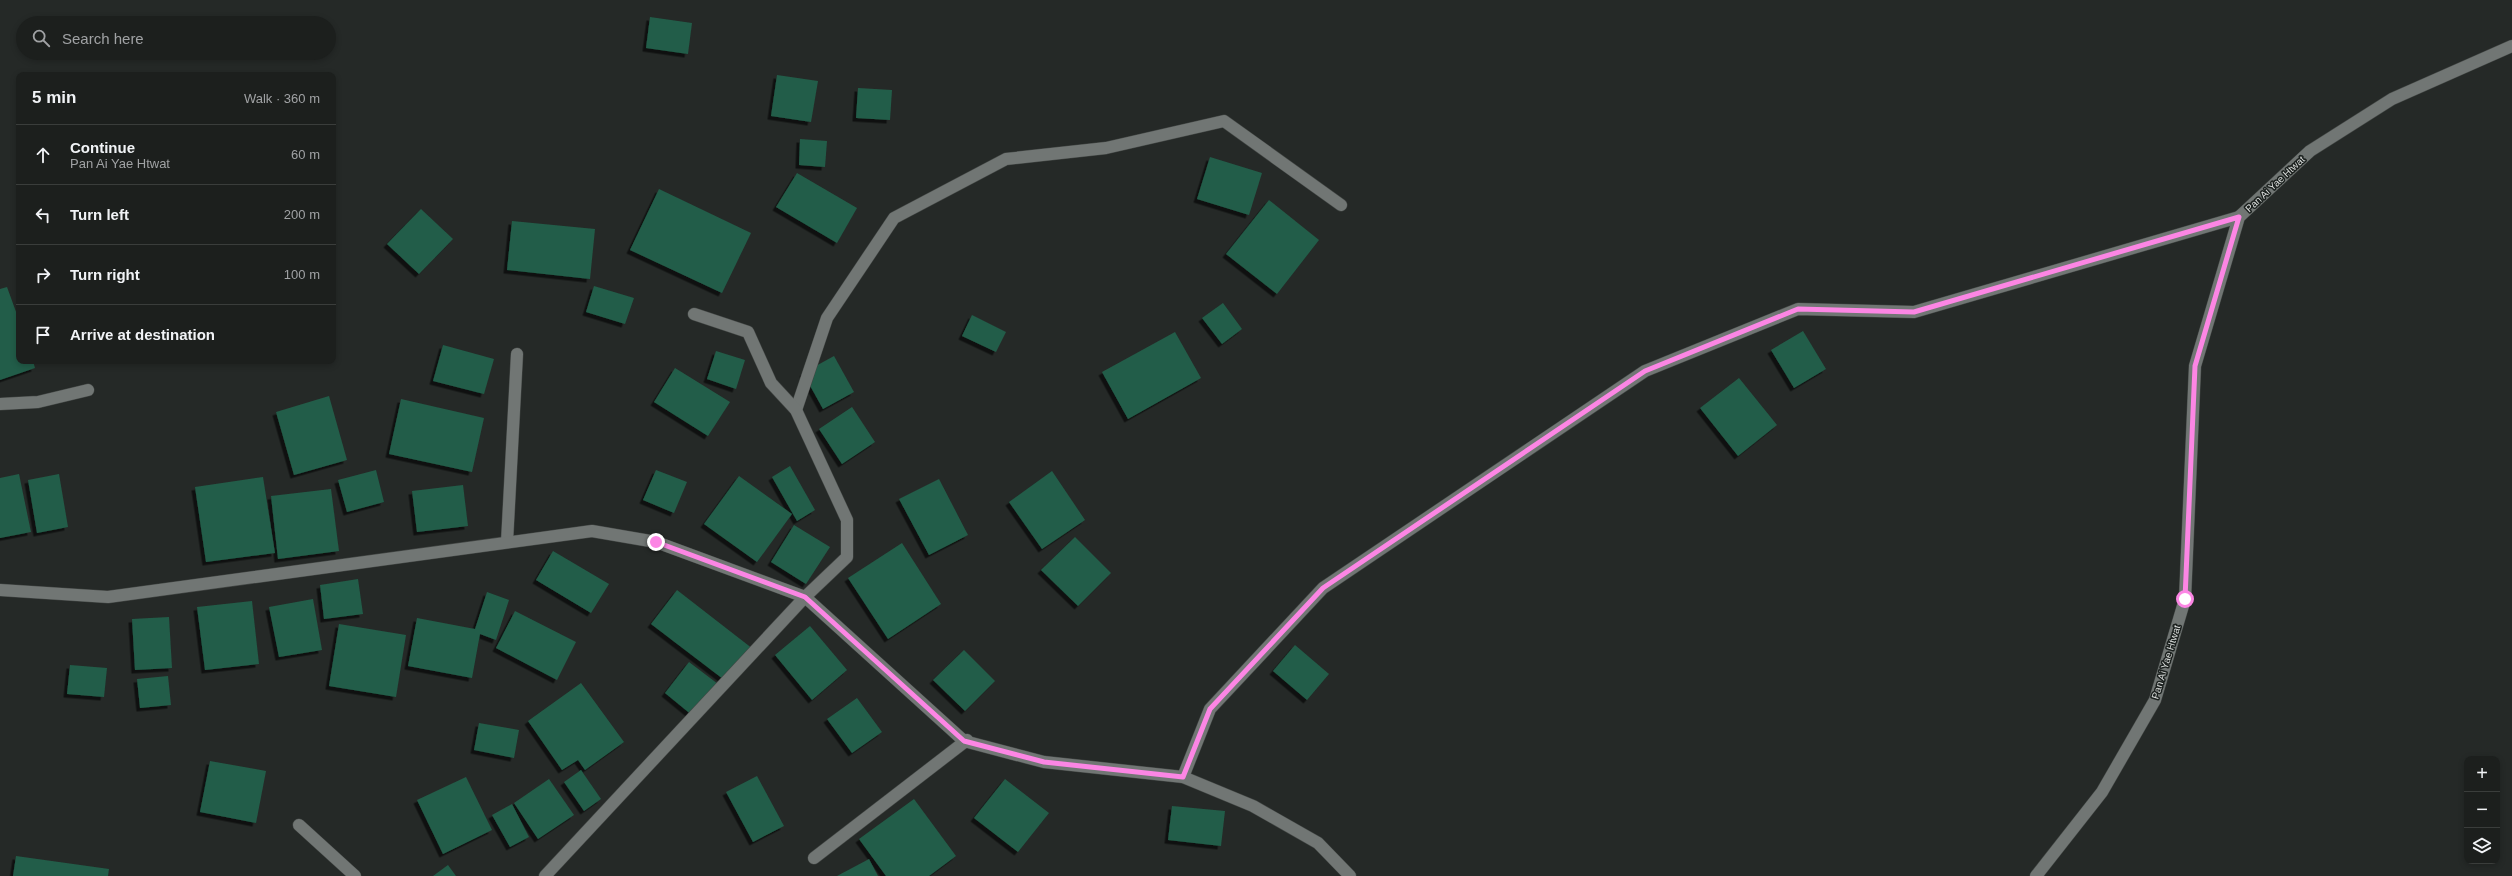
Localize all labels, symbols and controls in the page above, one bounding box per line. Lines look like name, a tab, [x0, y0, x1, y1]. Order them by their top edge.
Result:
search box	[16, 16, 336, 60]
icon: search	[30, 27, 52, 49]
text: Search here	[62, 30, 144, 47]
text: 5 min	[32, 88, 76, 107]
text: Walk · 360 m	[244, 91, 320, 106]
text: Continue	[70, 139, 135, 156]
icon: ahead	[32, 144, 54, 166]
text: 60 m	[291, 147, 320, 162]
street label: Pan Ai Yae Htwat	[2243, 154, 2307, 214]
text: Pan Ai Yae Htwat	[70, 156, 170, 171]
icon: left	[32, 204, 54, 226]
text: Turn left	[70, 206, 129, 223]
text: 200 m	[284, 207, 320, 222]
icon: right	[32, 264, 54, 286]
text: Turn right	[70, 266, 140, 283]
text: 100 m	[284, 267, 320, 282]
icon: arrive	[32, 324, 54, 346]
text: Arrive at destination	[70, 326, 215, 343]
route end	[647, 533, 665, 551]
route start	[2176, 590, 2194, 608]
street label: Pan Ai Yae Htwat	[2149, 623, 2183, 700]
map controls	[2464, 756, 2500, 864]
button: +	[2464, 756, 2500, 792]
button: −	[2464, 792, 2500, 828]
button: layers	[2464, 828, 2500, 864]

